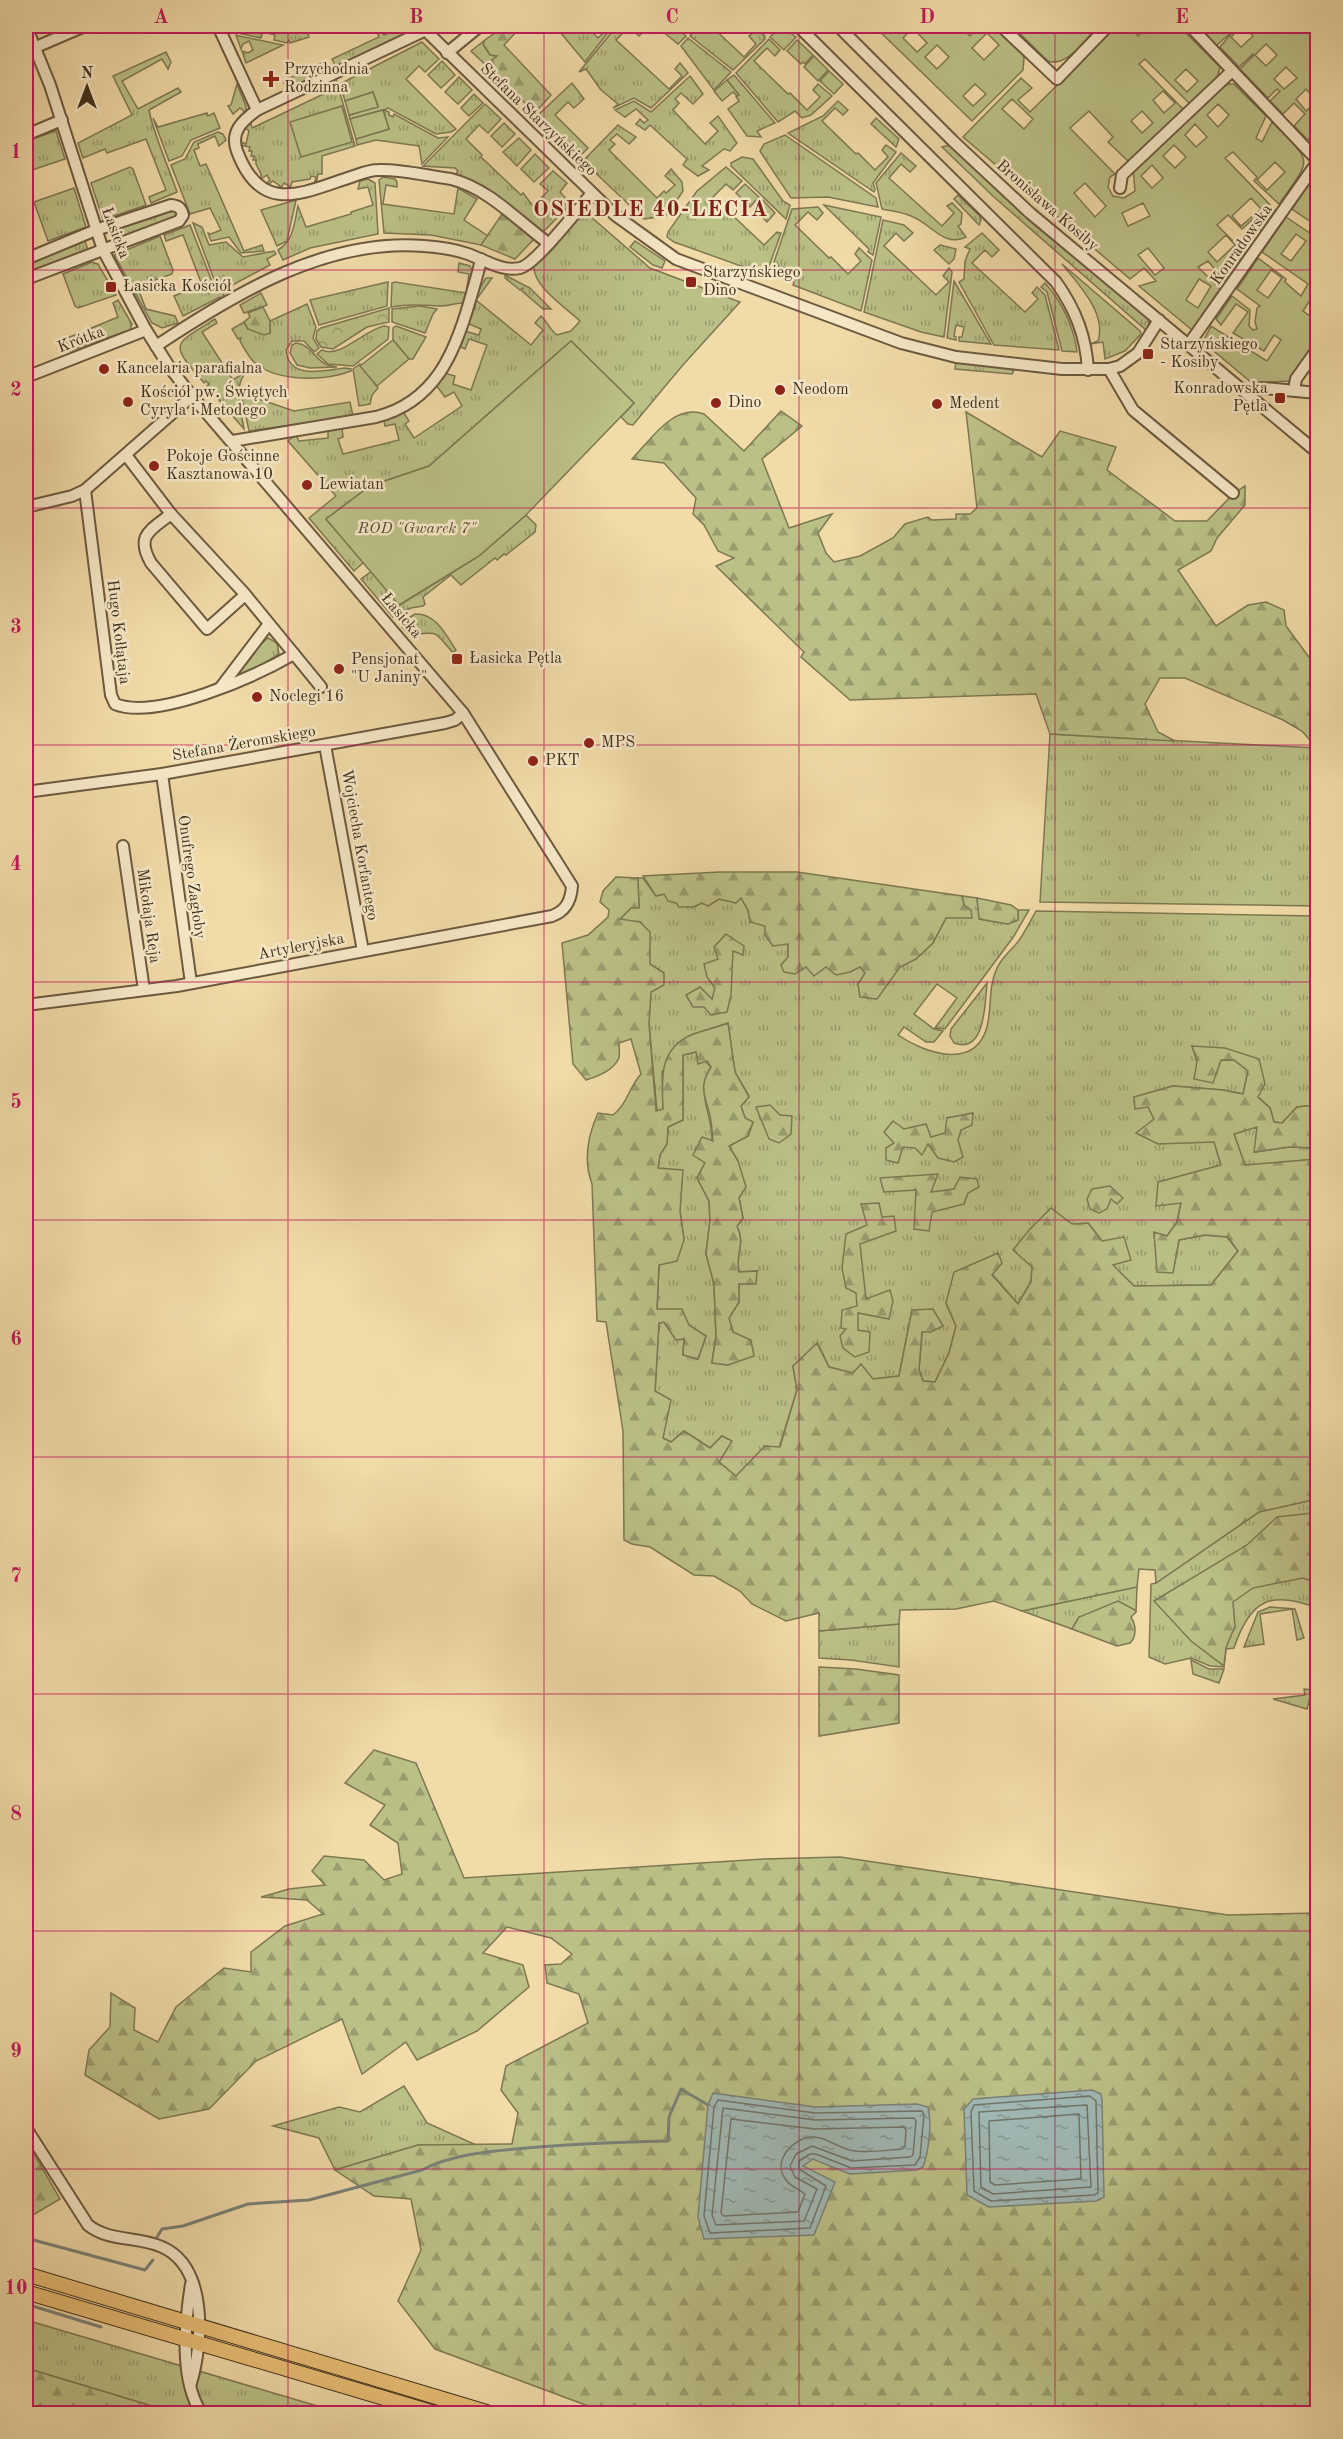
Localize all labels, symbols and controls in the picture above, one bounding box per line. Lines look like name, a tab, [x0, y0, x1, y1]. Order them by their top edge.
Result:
text: A	[153, 8, 169, 28]
text: B	[409, 8, 423, 28]
text: C	[665, 8, 679, 28]
text: D	[919, 8, 935, 28]
text: E	[1175, 8, 1189, 28]
north arrow	[57, 57, 117, 117]
street label: Stefana Starzyńskiego	[477, 60, 599, 180]
place label: Przychodnia Rodzinna	[284, 62, 369, 96]
text: N	[81, 66, 94, 82]
marker: Przychodnia Rodzinna	[262, 70, 280, 88]
text: 1	[10, 143, 22, 163]
street label: Bronisława Kosiby	[993, 157, 1102, 255]
district label: OSIEDLE 40-LECIA	[533, 199, 769, 221]
street label: Konradowska	[1208, 202, 1276, 288]
street label: Łasicka	[98, 205, 132, 261]
place label: Starzyńskiego Dino	[703, 265, 801, 299]
marker: Starzyńskiego Dino	[684, 275, 698, 289]
place label: Łasicka Kościół	[123, 279, 232, 295]
marker: Łasicka Kościół	[104, 280, 118, 294]
street label: Krótka	[56, 324, 107, 356]
place label: Starzyńskiego - Kosiby	[1160, 337, 1258, 371]
marker: Starzyńskiego - Kosiby	[1141, 347, 1155, 361]
place label: Kancelaria parafialna	[116, 361, 262, 377]
marker: Kancelaria parafialna	[97, 362, 111, 376]
place label: Kościół pw. Świętych Cyryla i Metodego	[140, 380, 288, 419]
text: 2	[10, 381, 22, 401]
place label: Konradowska Pętla	[1173, 381, 1268, 415]
place label: Neodom	[792, 382, 849, 398]
marker: Neodom	[773, 383, 787, 397]
marker: Konradowska Pętla	[1273, 391, 1287, 405]
marker: Kościół pw. Świętych Cyryla i Metodego	[121, 395, 135, 409]
place label: Dino	[728, 395, 761, 411]
marker: Dino	[709, 396, 723, 410]
place label: Medent	[949, 396, 1000, 412]
marker: Medent	[930, 397, 944, 411]
place label: Pokoje Gościnne Kasztanowa 10	[166, 449, 280, 483]
marker: Pokoje Gościnne Kasztanowa 10	[147, 459, 161, 473]
place label: Lewiatan	[319, 477, 384, 493]
marker: Lewiatan	[300, 478, 314, 492]
park label: ROD "Gwarek 7"	[357, 521, 477, 537]
street label: Hugo Kołłątaja	[104, 579, 132, 685]
street label: Łasicka	[378, 590, 424, 642]
text: 3	[10, 618, 22, 638]
place label: Łasicka Pętla	[469, 651, 562, 667]
place label: Pensjonat "U Janiny"	[351, 652, 427, 686]
marker: Łasicka Pętla	[450, 652, 464, 666]
marker: Pensjonat "U Janiny"	[332, 662, 346, 676]
place label: Noclegi 16	[269, 689, 344, 705]
marker: Noclegi 16	[250, 690, 264, 704]
street label: Stefana Żeromskiego	[170, 720, 317, 765]
place label: MPS	[601, 735, 635, 751]
marker: MPS	[582, 736, 596, 750]
place label: PKT	[545, 753, 579, 769]
marker: PKT	[526, 754, 540, 768]
street label: Wojciecha Korfantego	[338, 768, 380, 922]
street label: Onufrego Zagłoby	[174, 814, 208, 940]
text: 4	[10, 855, 22, 875]
street label: Mikołaja Reja	[133, 868, 163, 965]
street label: Artyleryjska	[256, 931, 346, 963]
text: 5	[10, 1092, 22, 1113]
text: 6	[10, 1330, 22, 1350]
text: 7	[10, 1567, 22, 1587]
text: 8	[10, 1805, 22, 1825]
text: 9	[10, 2042, 22, 2062]
text: 10	[4, 2279, 28, 2299]

